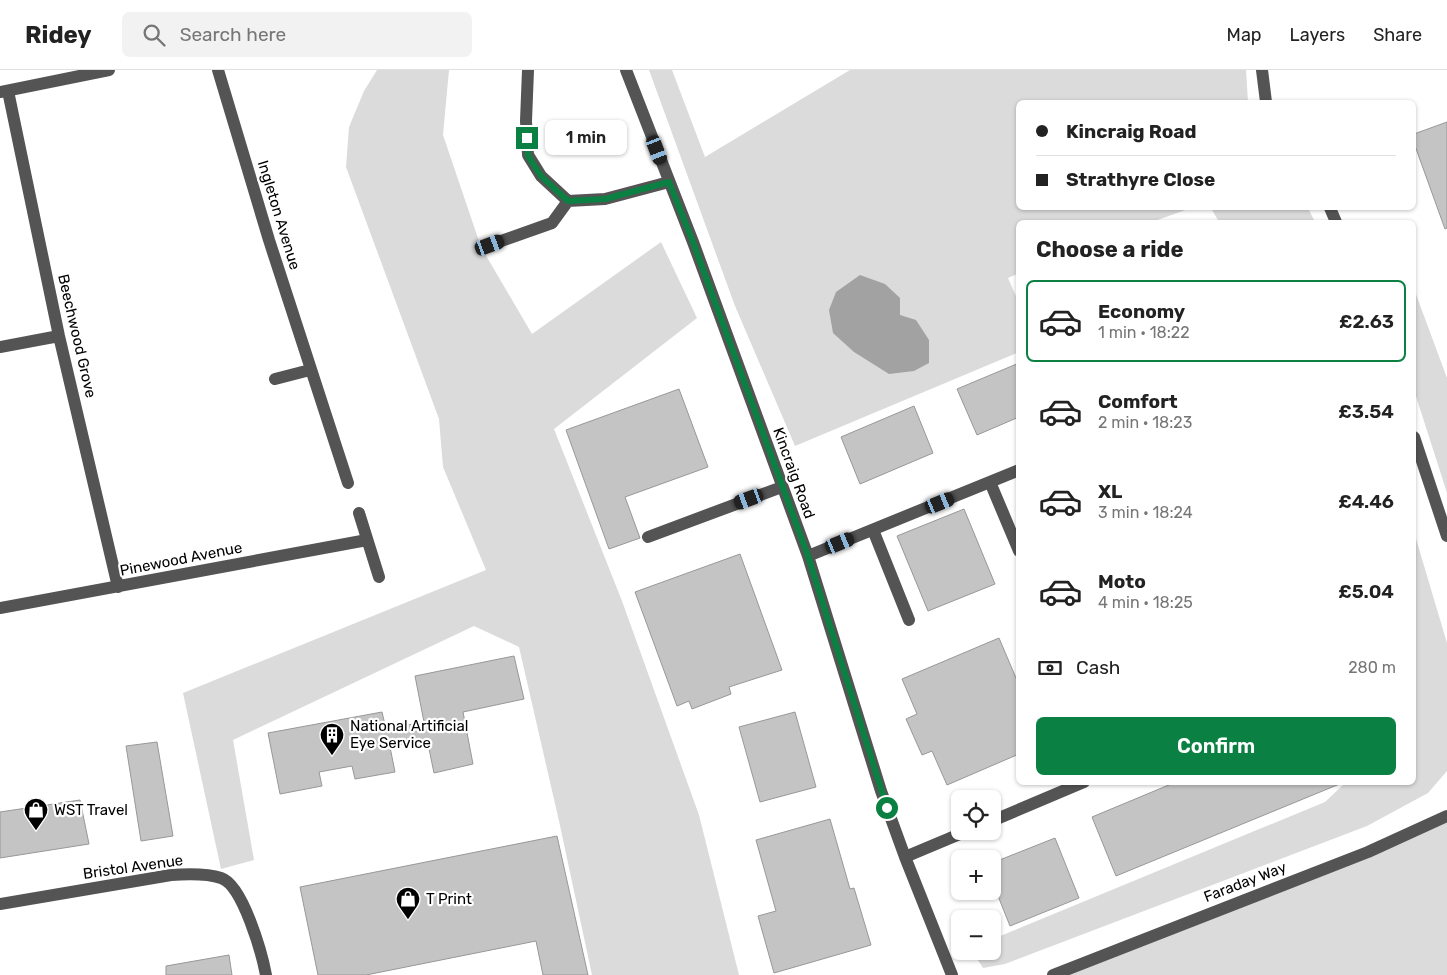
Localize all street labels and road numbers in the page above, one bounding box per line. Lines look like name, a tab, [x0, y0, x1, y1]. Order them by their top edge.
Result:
street label: Ingleton Avenue	[254, 158, 304, 272]
street label: Beechwood Grove	[54, 272, 100, 400]
street label: Kincraig Road	[769, 425, 819, 521]
street label: Pinewood Avenue	[118, 538, 244, 580]
street label: Bristol Avenue	[82, 851, 184, 883]
street label: Faraday Way	[1201, 858, 1289, 906]

